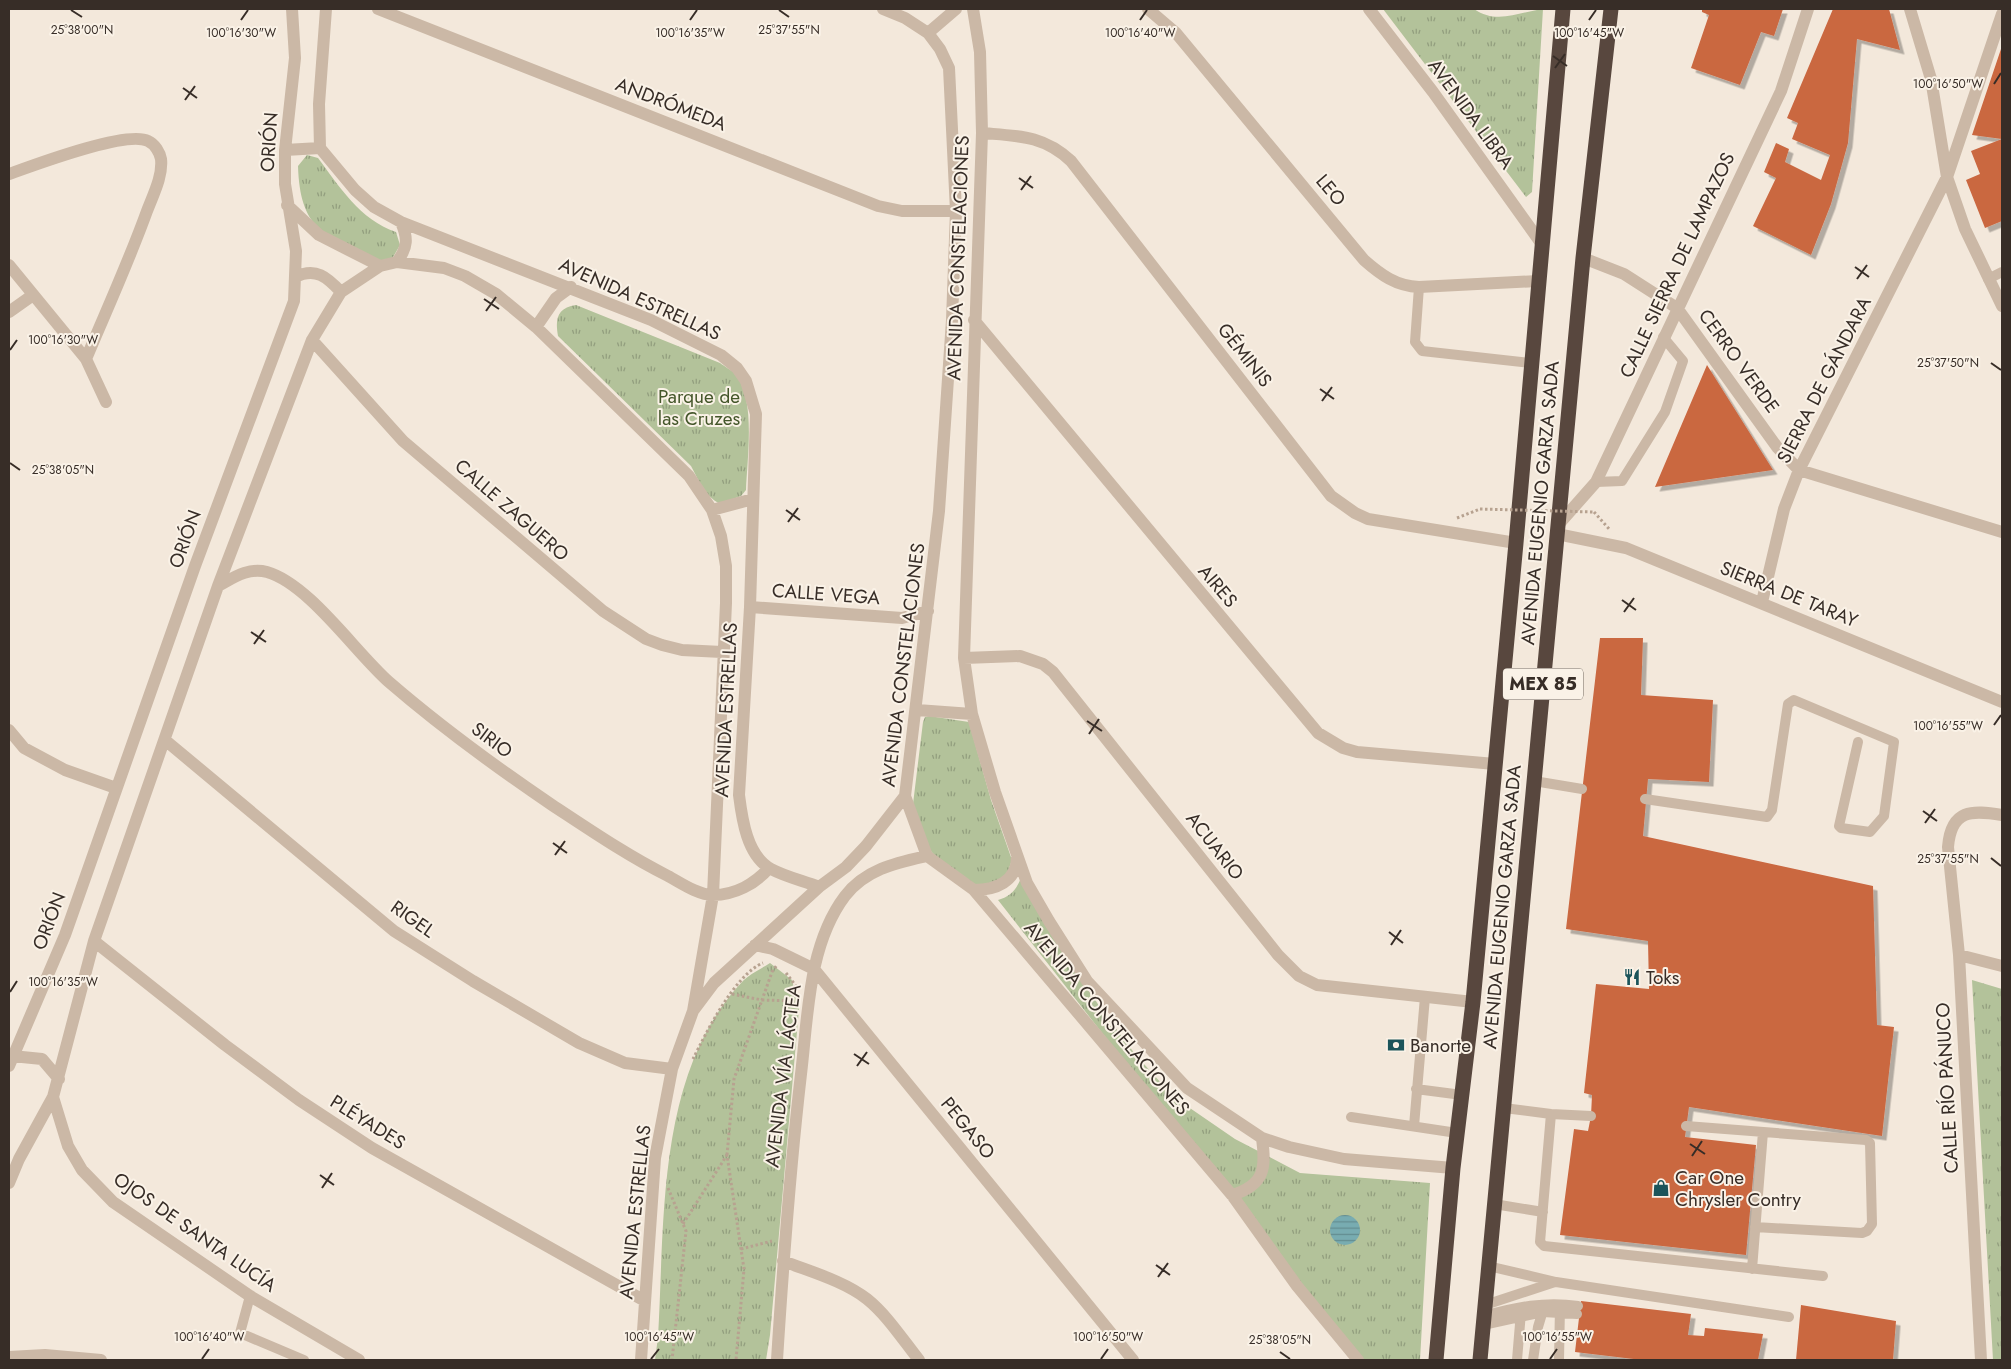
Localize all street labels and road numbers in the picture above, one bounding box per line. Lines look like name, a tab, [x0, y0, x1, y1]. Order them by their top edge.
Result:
street label: AVENIDA LIBRA	[1422, 53, 1521, 175]
street label: ANDRÓMEDA	[612, 71, 731, 138]
street label: ORIÓN	[253, 111, 285, 173]
street label: AVENIDA CONSTELACIONES	[940, 135, 976, 381]
street label: CALLE SIERRA DE LAMPAZOS	[1613, 148, 1741, 382]
street label: LEO	[1310, 168, 1352, 212]
street label: AVENIDA ESTRELLAS	[555, 251, 725, 347]
street label: SIERRA DE GÁNDARA	[1770, 292, 1878, 468]
street label: CERRO VERDE	[1692, 304, 1786, 418]
street label: GÉMINIS	[1211, 317, 1279, 393]
street label: AVENIDA EUGENIO GARZA SADA	[1514, 359, 1566, 646]
street label: CALLE ZAGUERO	[449, 453, 575, 567]
street label: ORIÓN	[162, 506, 208, 572]
street label: AVENIDA CONSTELACIONES	[875, 542, 931, 788]
street label: SIERRA DE TARAY	[1716, 554, 1862, 634]
street label: AIRES	[1192, 559, 1244, 613]
street label: CALLE VEGA	[771, 577, 881, 611]
street label: AVENIDA ESTRELLAS	[708, 622, 744, 798]
road number: MEX 85	[1503, 669, 1583, 700]
street label: SIRIO	[466, 716, 518, 764]
street label: AVENIDA EUGENIO GARZA SADA	[1476, 763, 1528, 1050]
street label: ACUARIO	[1180, 806, 1250, 886]
street label: ORIÓN	[26, 888, 72, 954]
street label: RIGEL	[385, 894, 441, 944]
street label: AVENIDA CONSTELACIONES	[1018, 915, 1196, 1121]
street label: AVENIDA VÍA LÁCTEA	[758, 982, 808, 1169]
street label: CALLE RÍO PÁNUCO	[1929, 1002, 1965, 1174]
street label: PLÉYADES	[325, 1088, 411, 1156]
street label: PEGASO	[935, 1091, 1001, 1165]
street label: AVENIDA ESTRELLAS	[612, 1124, 658, 1300]
street label: OJOS DE SANTA LUCÍA	[108, 1166, 282, 1299]

